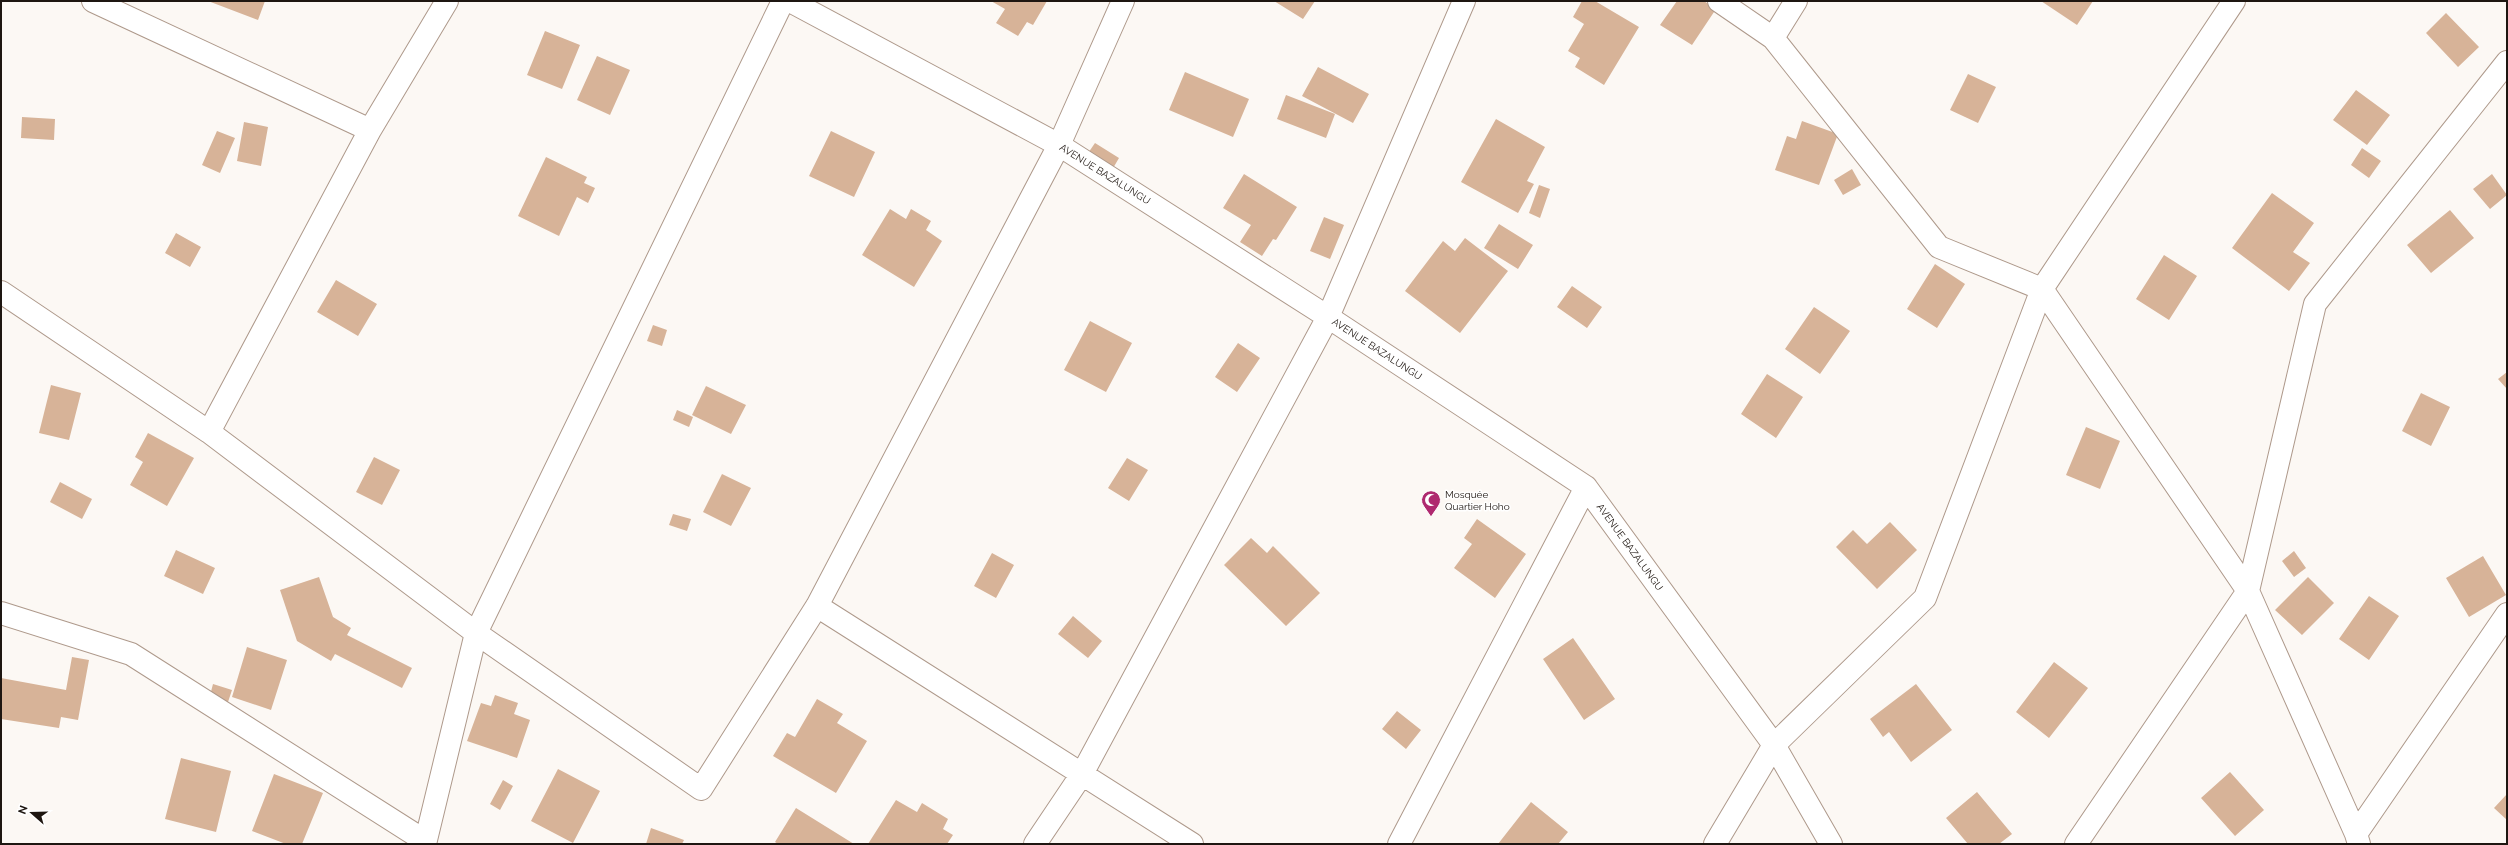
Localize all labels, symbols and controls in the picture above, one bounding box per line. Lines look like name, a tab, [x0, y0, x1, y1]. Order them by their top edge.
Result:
street label: AVENUE BAZALUNGU	[1058, 142, 1152, 206]
street label: AVENUE BAZALUNGU	[1330, 316, 1424, 382]
mosque icon: Mosquée Quartier Hoho	[1420, 489, 1442, 517]
place label: Mosquée Quartier Hoho	[1445, 489, 1510, 512]
street label: AVENUE BAZALUNGU	[1595, 501, 1665, 593]
north arrow	[12, 793, 52, 833]
text: N	[16, 804, 31, 816]

